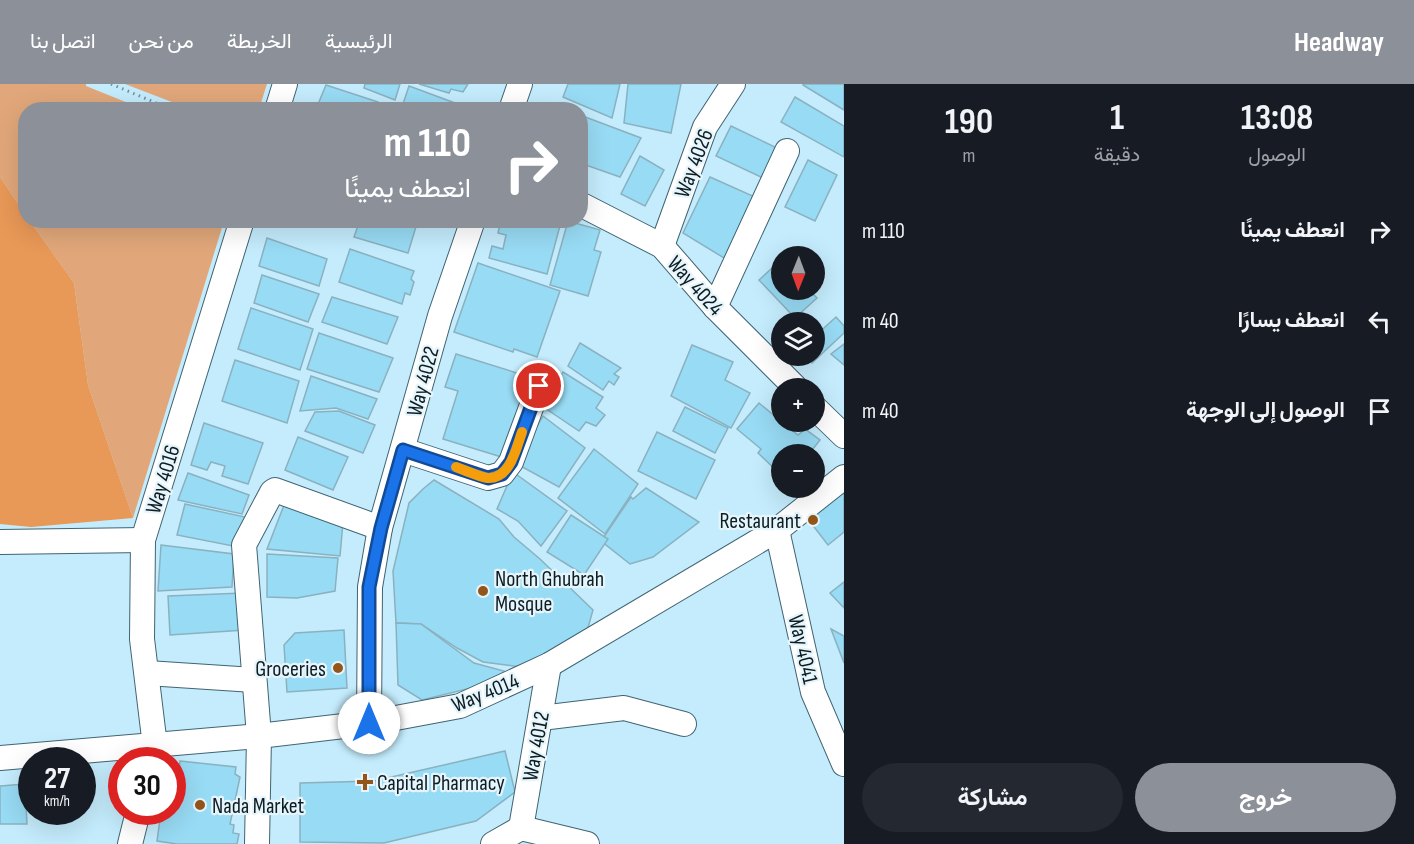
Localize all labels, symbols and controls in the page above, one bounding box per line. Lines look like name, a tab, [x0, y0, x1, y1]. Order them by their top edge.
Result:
text: Headway	[1294, 26, 1384, 59]
text: اتصل بنا	[30, 29, 96, 54]
text: من نحن	[129, 29, 194, 54]
text: الخريطة	[227, 29, 292, 54]
text: الرئيسية	[325, 29, 393, 54]
text: 1	[1110, 97, 1124, 140]
text: 13:08	[1241, 97, 1313, 140]
text: 190	[945, 101, 993, 144]
text: 110 m	[384, 118, 471, 169]
street label: Way 4026	[669, 125, 720, 202]
icon: right	[492, 126, 570, 204]
text: دقيقة	[1094, 143, 1140, 167]
text: الوصول	[1248, 143, 1306, 167]
text: m	[962, 144, 975, 168]
text: انعطف يمينًا	[344, 173, 471, 205]
icon: right	[1363, 215, 1396, 248]
text: انعطف يمينًا	[1240, 217, 1345, 244]
text: 110 m	[862, 218, 905, 245]
north arrow	[771, 246, 825, 300]
map controls	[771, 246, 825, 498]
street label: Way 4024	[661, 251, 729, 321]
icon: left	[1363, 305, 1396, 338]
text: انعطف يسارًا	[1237, 307, 1345, 334]
text: 40 m	[862, 308, 899, 335]
button: layers	[771, 312, 825, 366]
street label: Way 4022	[401, 344, 446, 419]
pin	[513, 360, 564, 411]
icon: arrive	[522, 369, 555, 402]
button: +	[771, 378, 825, 432]
icon: arrive	[1363, 395, 1396, 428]
text: الوصول إلى الوجهة	[1186, 397, 1345, 424]
text: 40 m	[862, 398, 899, 425]
street label: Way 4016	[140, 442, 187, 517]
button: −	[771, 444, 825, 498]
place label: Restaurant	[719, 508, 801, 535]
marker: Restaurant	[806, 513, 820, 527]
place label: North Ghubrah Mosque	[495, 566, 604, 618]
marker: North Ghubrah Mosque	[476, 584, 490, 598]
street label: Way 4041	[782, 612, 824, 687]
place label: Groceries	[255, 656, 326, 683]
marker: Groceries	[331, 661, 345, 675]
street label: Way 4014	[448, 668, 523, 719]
position arrow	[337, 691, 401, 755]
street label: Way 4012	[517, 709, 556, 783]
speed limit sign: 30	[108, 747, 186, 825]
text: 27	[44, 761, 70, 797]
button: مشاركة	[862, 763, 1123, 832]
button: خروج	[1135, 763, 1396, 832]
place label: Capital Pharmacy	[377, 770, 505, 797]
marker: Capital Pharmacy	[358, 775, 372, 789]
text: km/h	[44, 792, 70, 811]
place label: Nada Market	[212, 793, 305, 820]
marker: Nada Market	[193, 798, 207, 812]

